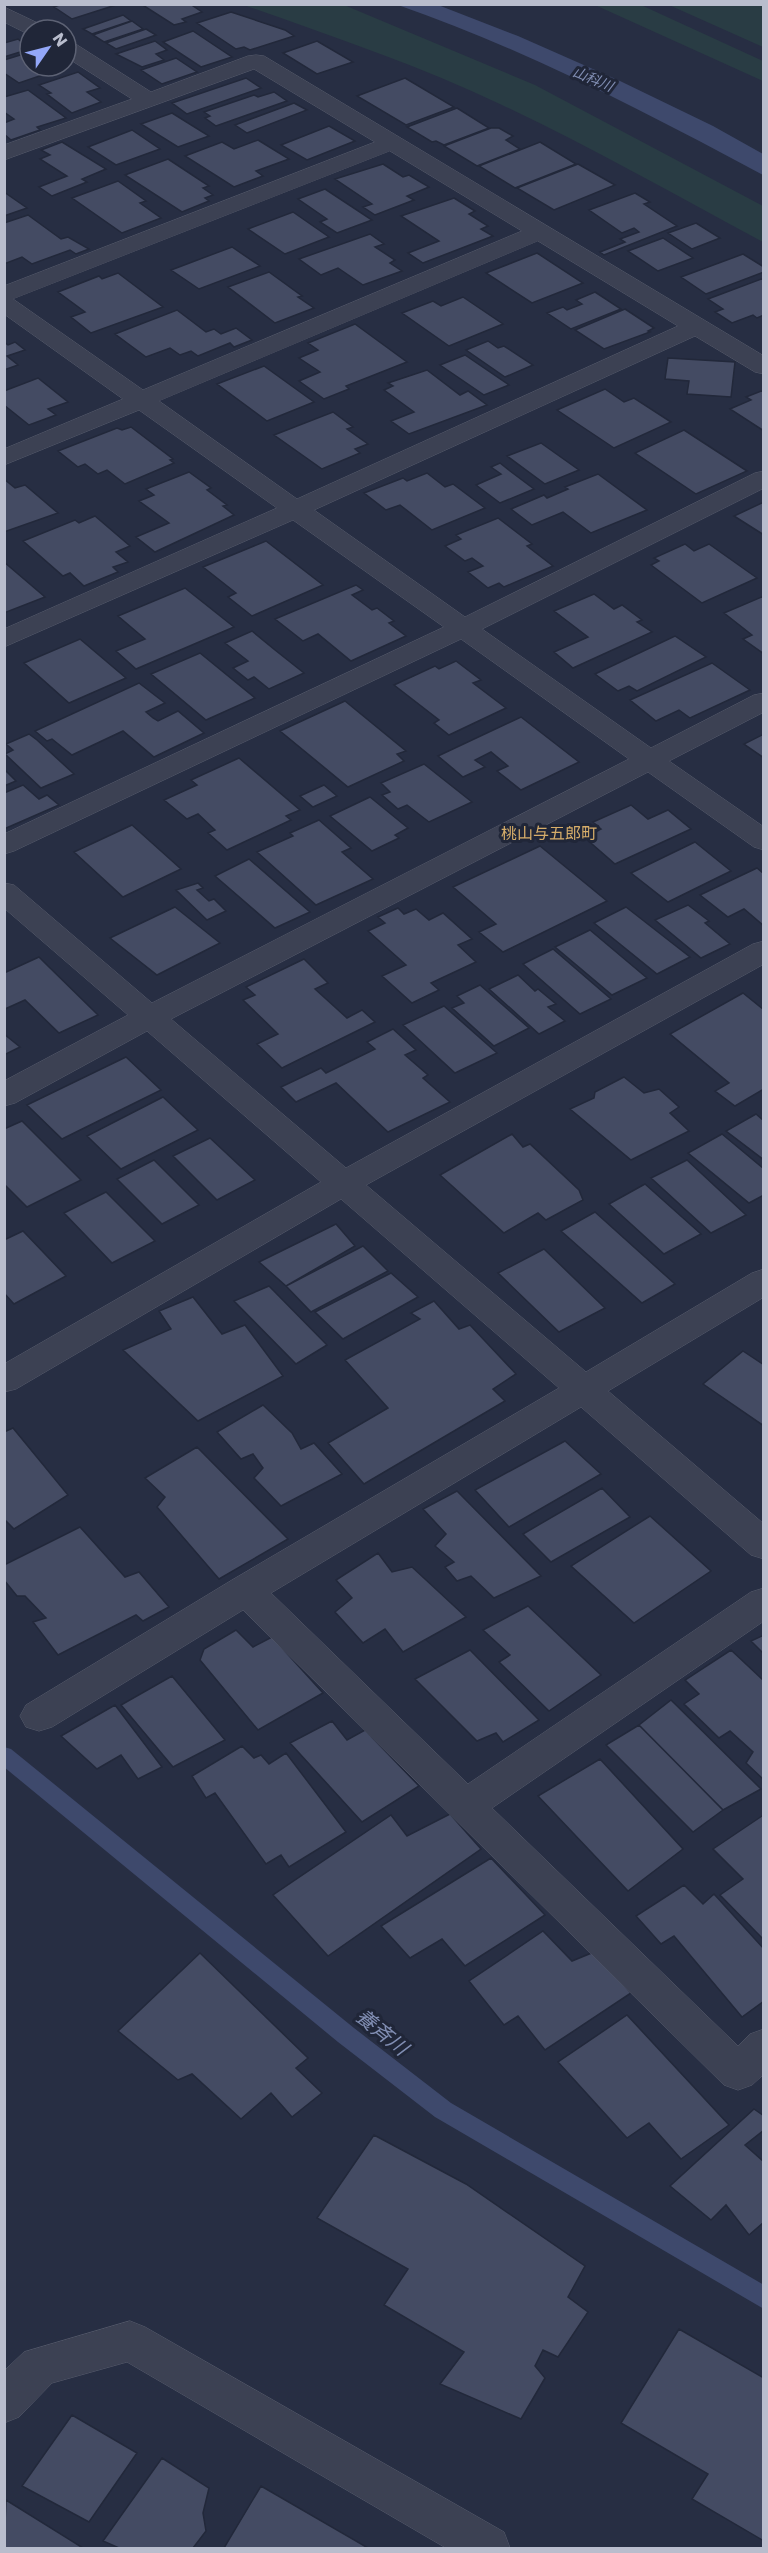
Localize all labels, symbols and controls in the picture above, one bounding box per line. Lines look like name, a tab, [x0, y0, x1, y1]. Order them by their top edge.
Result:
north arrow	[18, 18, 78, 78]
text: N	[47, 28, 73, 51]
water label: 山科川	[570, 62, 618, 97]
district label: 桃山与五郎町	[501, 822, 597, 845]
water label: 養斉川	[350, 2002, 416, 2063]

